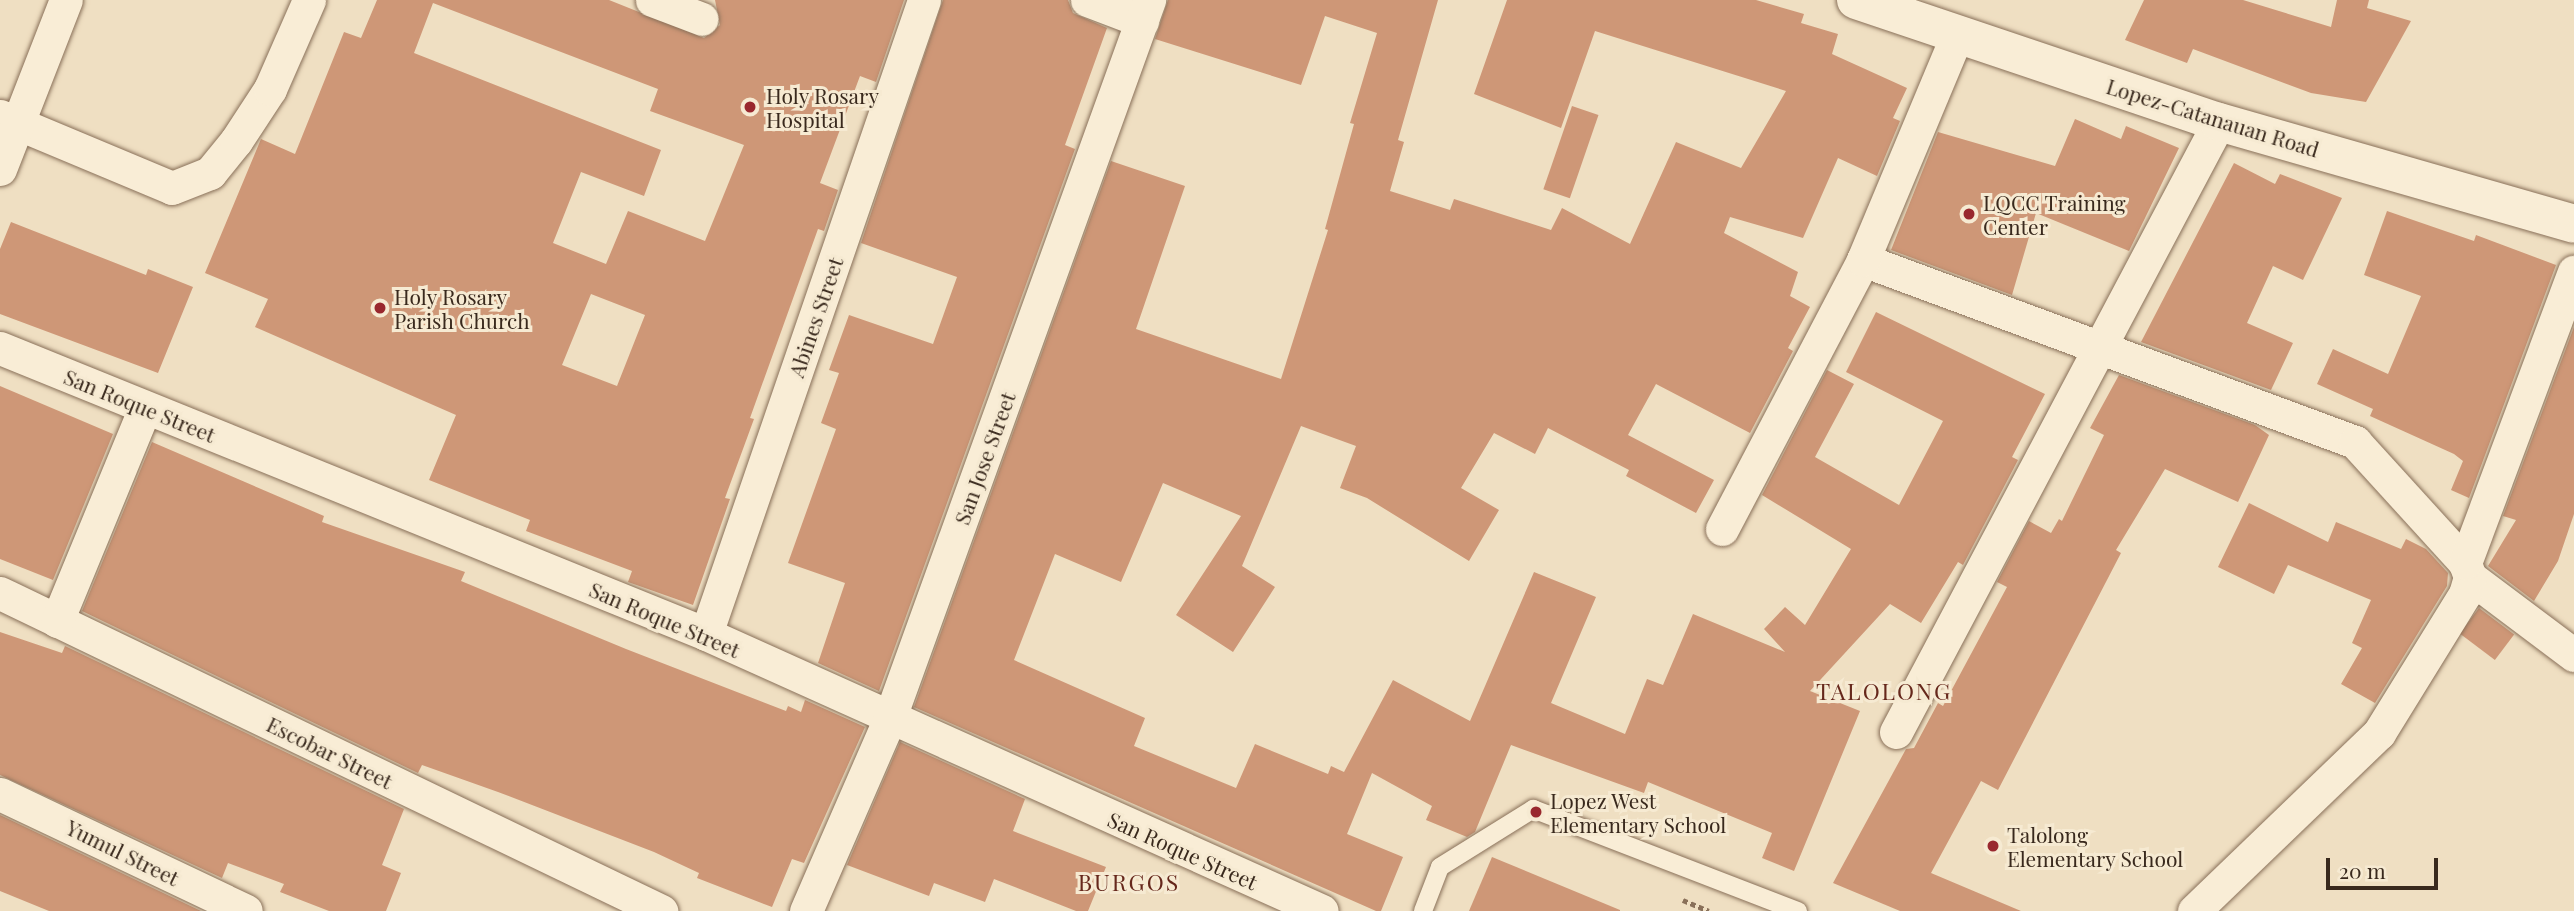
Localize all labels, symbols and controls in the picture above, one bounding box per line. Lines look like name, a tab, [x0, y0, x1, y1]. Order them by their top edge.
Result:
street label: Lopez-Catanauan Road	[2104, 73, 2322, 161]
place label: Holy Rosary Hospital	[766, 82, 880, 132]
marker: Holy Rosary Hospital	[740, 97, 760, 117]
place label: LQCC Training Center	[1983, 189, 2126, 239]
marker: LQCC Training Center	[1961, 206, 1977, 222]
street label: Abines Street	[783, 254, 847, 380]
place label: Holy Rosary Parish Church	[394, 283, 530, 333]
marker: Holy Rosary Parish Church	[372, 300, 388, 316]
street label: San Roque Street	[61, 363, 219, 447]
street label: San Jose Street	[948, 388, 1020, 528]
street label: San Roque Street	[586, 576, 744, 662]
district label: TALOLONG	[1817, 677, 1951, 705]
street label: Escobar Street	[263, 711, 397, 793]
place label: Lopez West Elementary School	[1550, 787, 1727, 837]
marker: Lopez West Elementary School	[1528, 804, 1544, 820]
street label: San Roque Street	[1104, 806, 1262, 894]
street label: Yumul Street	[62, 814, 184, 890]
place label: Talolong Elementary School	[2007, 821, 2184, 871]
marker: Talolong Elementary School	[1985, 838, 2001, 854]
scale bar	[2329, 844, 2441, 888]
text: 20 m	[2339, 856, 2386, 884]
district label: BURGOS	[1079, 868, 1179, 896]

